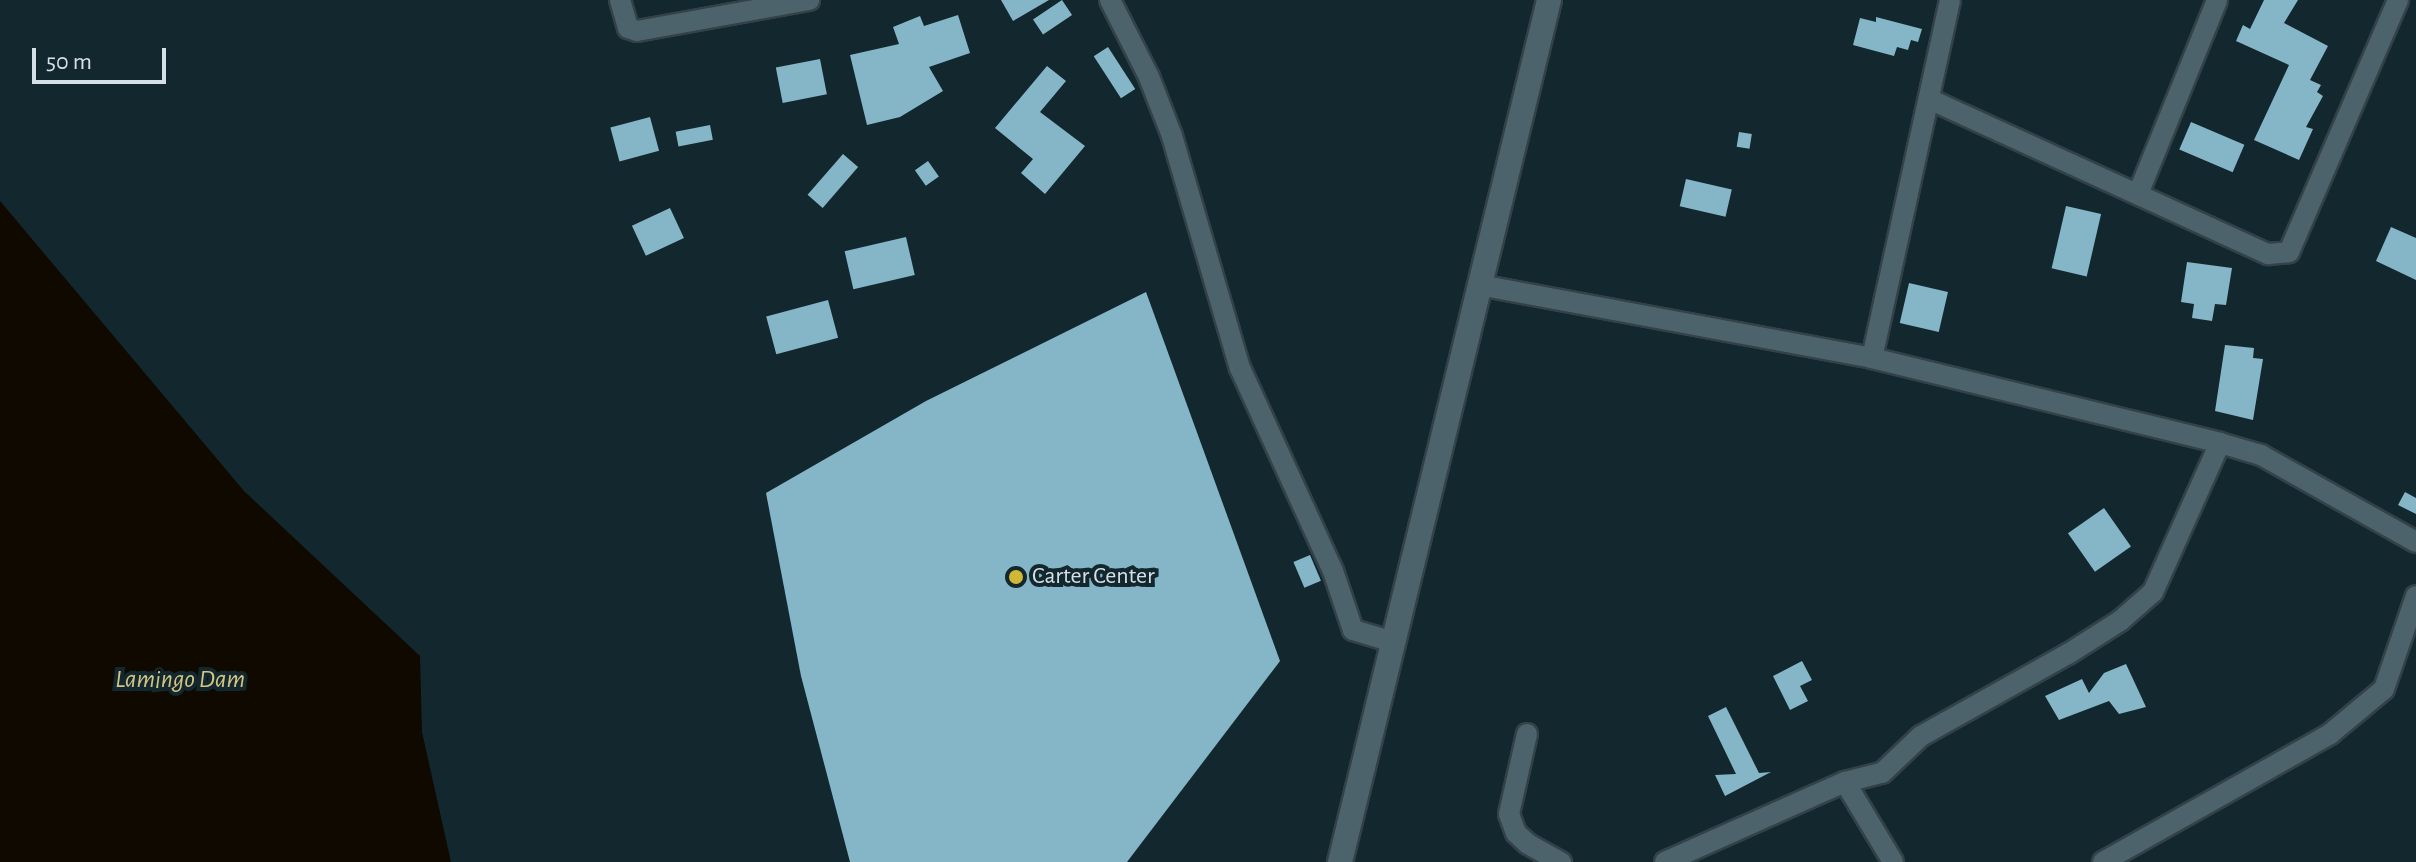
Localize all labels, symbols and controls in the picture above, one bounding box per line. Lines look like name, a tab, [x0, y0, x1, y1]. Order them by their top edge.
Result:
scale bar	[36, 32, 170, 82]
text: 50 m	[46, 50, 92, 74]
place label: Carter Center	[1032, 563, 1155, 591]
marker: Carter Center	[1007, 568, 1025, 586]
water label: Lamingo Dam	[115, 664, 245, 696]

